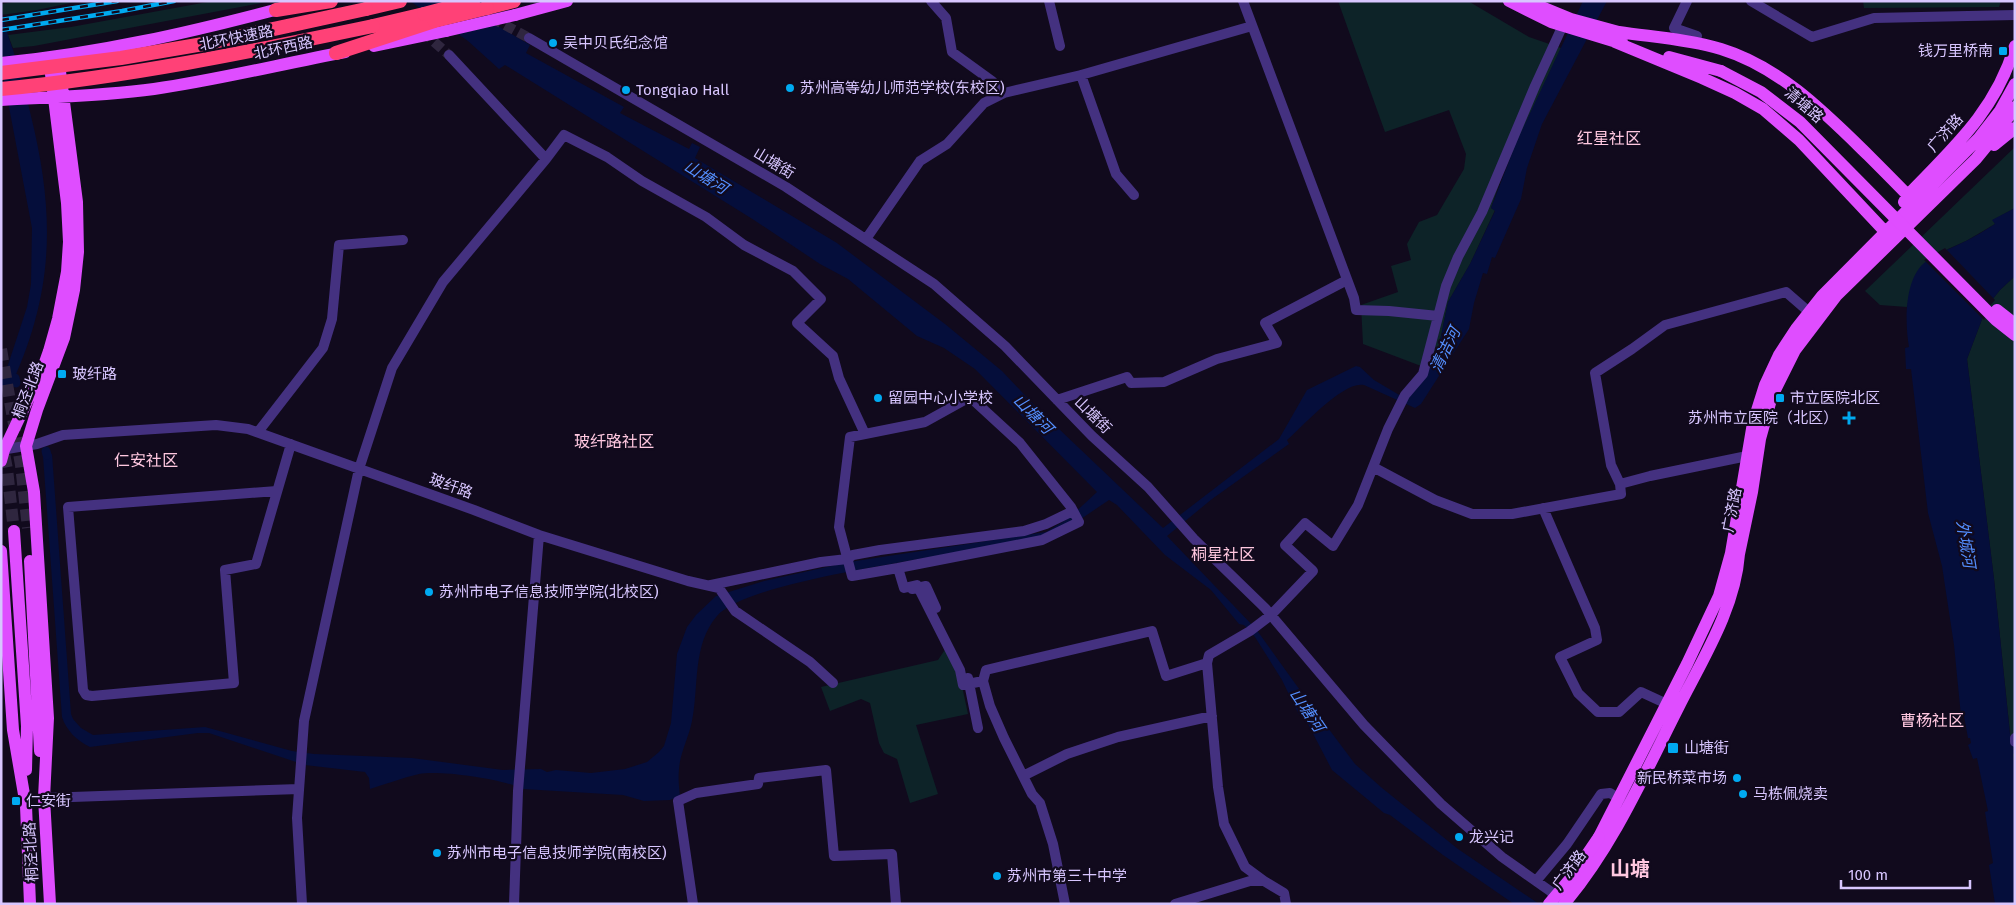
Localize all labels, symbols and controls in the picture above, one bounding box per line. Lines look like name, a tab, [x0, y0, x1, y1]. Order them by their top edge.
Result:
street label: 北环快速路	[197, 22, 275, 54]
street label: 北环西路	[252, 33, 314, 63]
place label: 吴中贝氏纪念馆	[563, 34, 668, 52]
marker: 吴中贝氏纪念馆	[547, 37, 559, 49]
place label: 钱万里桥南	[1918, 42, 1993, 60]
marker: 钱万里桥南	[1997, 45, 2009, 57]
place label: 苏州高等幼儿师范学校(东校区)	[800, 79, 1005, 97]
place label: Tongqiao Hall	[636, 81, 730, 99]
marker: 苏州高等幼儿师范学校(东校区)	[784, 82, 796, 94]
street label: 清塘路	[1781, 83, 1827, 127]
marker: Tongqiao Hall	[620, 84, 632, 96]
street label: 广济路	[1923, 110, 1967, 156]
district label: 红星社区	[1577, 129, 1641, 148]
street label: 山塘街	[750, 144, 798, 182]
water label: 山塘河	[681, 156, 734, 199]
water label: 清洁河	[1426, 322, 1465, 376]
street label: 桐泾北路	[9, 359, 47, 421]
place label: 玻纤路	[72, 365, 117, 383]
marker: 玻纤路	[56, 368, 68, 380]
place label: 留园中心小学校	[888, 389, 993, 407]
place label: 市立医院北区	[1790, 389, 1880, 407]
water label: 山塘河	[1009, 390, 1059, 440]
marker: 留园中心小学校	[872, 392, 884, 404]
marker: 市立医院北区	[1774, 392, 1786, 404]
street label: 山塘街	[1071, 393, 1115, 437]
place label: 苏州市立医院（北区）	[1688, 409, 1838, 427]
marker: 苏州市立医院（北区）	[1842, 411, 1856, 425]
district label: 玻纤路社区	[574, 432, 654, 451]
district label: 仁安社区	[114, 451, 178, 470]
street label: 玻纤路	[427, 470, 475, 502]
street label: 广济路	[1719, 486, 1745, 534]
water label: 外城河	[1953, 519, 1980, 572]
district label: 桐星社区	[1191, 545, 1255, 564]
place label: 苏州市电子信息技师学院(北校区)	[439, 583, 659, 601]
marker: 苏州市电子信息技师学院(北校区)	[423, 586, 435, 598]
water label: 山塘河	[1286, 685, 1330, 738]
district label: 曹杨社区	[1900, 711, 1964, 730]
place label: 山塘街	[1684, 739, 1729, 757]
marker: 山塘街	[1666, 741, 1680, 755]
place label: 新民桥菜市场	[1637, 769, 1727, 787]
marker: 新民桥菜市场	[1731, 772, 1743, 784]
place label: 马栋佩烧卖	[1753, 785, 1828, 803]
marker: 马栋佩烧卖	[1737, 788, 1749, 800]
place label: 仁安街	[26, 792, 71, 810]
marker: 仁安街	[10, 795, 22, 807]
street label: 桐泾北路	[20, 822, 42, 882]
place label: 龙兴记	[1469, 828, 1514, 846]
marker: 龙兴记	[1453, 831, 1465, 843]
place label: 苏州市电子信息技师学院(南校区)	[447, 844, 667, 862]
marker: 苏州市电子信息技师学院(南校区)	[431, 847, 443, 859]
street label: 广济路	[1548, 847, 1590, 893]
district label: 山塘	[1610, 857, 1650, 881]
scale bar	[1841, 858, 1970, 890]
text: 100 m	[1848, 866, 1888, 884]
place label: 苏州市第三十中学	[1007, 867, 1127, 885]
marker: 苏州市第三十中学	[991, 870, 1003, 882]

